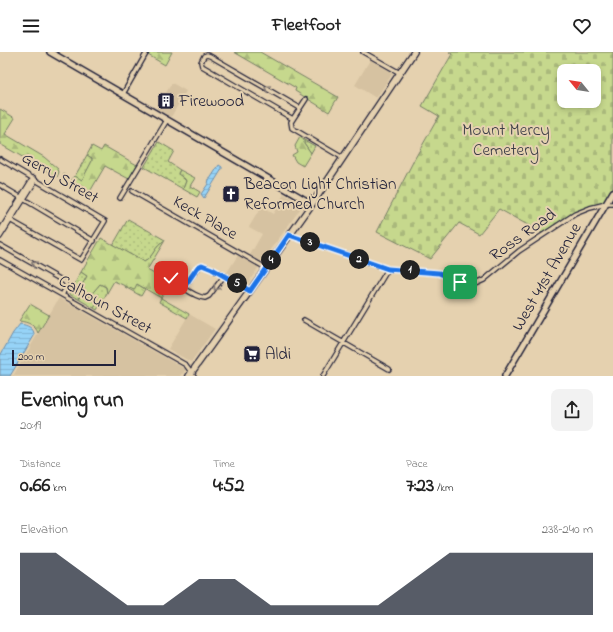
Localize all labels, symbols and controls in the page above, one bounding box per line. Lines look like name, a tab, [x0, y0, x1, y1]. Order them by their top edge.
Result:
text: Fleetfoot	[272, 13, 341, 39]
icon: menu	[20, 15, 42, 37]
icon: heart	[571, 15, 593, 37]
north arrow	[557, 64, 601, 108]
map controls	[557, 64, 601, 108]
one-way arrow	[263, 86, 271, 93]
place label: Firewood	[178, 89, 245, 114]
building icon: Firewood	[156, 91, 176, 111]
park label: Mount Mercy Cemetery	[462, 118, 550, 164]
street label: Gerry Street	[16, 146, 103, 211]
place label: Beacon Light Christian Reformed Church	[243, 172, 396, 217]
church icon: Beacon Light Christian Reformed Church	[221, 184, 241, 204]
street label: Keck Place	[168, 189, 242, 247]
street label: Ross Road	[485, 202, 562, 268]
street label: West 41st Avenue	[506, 218, 588, 336]
pin: 3	[300, 232, 320, 252]
text: 3	[308, 234, 312, 250]
pin: 2	[349, 249, 369, 269]
pin: 4	[261, 250, 281, 270]
text: 2	[356, 251, 362, 267]
text: 4	[269, 252, 273, 268]
pin: 1	[400, 260, 420, 280]
one-way arrow	[31, 261, 38, 268]
pin	[154, 261, 188, 295]
text: 1	[408, 262, 412, 278]
pin	[443, 265, 477, 299]
icon: check	[160, 267, 182, 289]
street label: Calhoun Street	[54, 269, 157, 341]
icon: arrive	[449, 271, 471, 293]
pin: 5	[227, 273, 247, 293]
text: 5	[234, 275, 240, 291]
one-way arrow	[213, 283, 220, 290]
place label: Aldi	[265, 342, 291, 367]
supermarket icon: Aldi	[242, 344, 262, 364]
scale bar	[12, 348, 116, 367]
text: 200 m	[18, 349, 44, 365]
text: Evening run	[20, 385, 124, 417]
button: share	[551, 389, 593, 431]
text: 20:19	[20, 416, 41, 435]
text: Distance	[20, 456, 61, 472]
text: Time	[213, 456, 235, 472]
text: Pace	[406, 456, 427, 472]
text: 0.66	[20, 472, 50, 501]
text: 4:52	[213, 472, 244, 501]
text: 7:23	[406, 472, 434, 501]
text: km	[50, 480, 66, 496]
text: /km	[434, 480, 454, 496]
text: Elevation	[20, 520, 68, 539]
text: 238–240 m	[542, 520, 593, 539]

